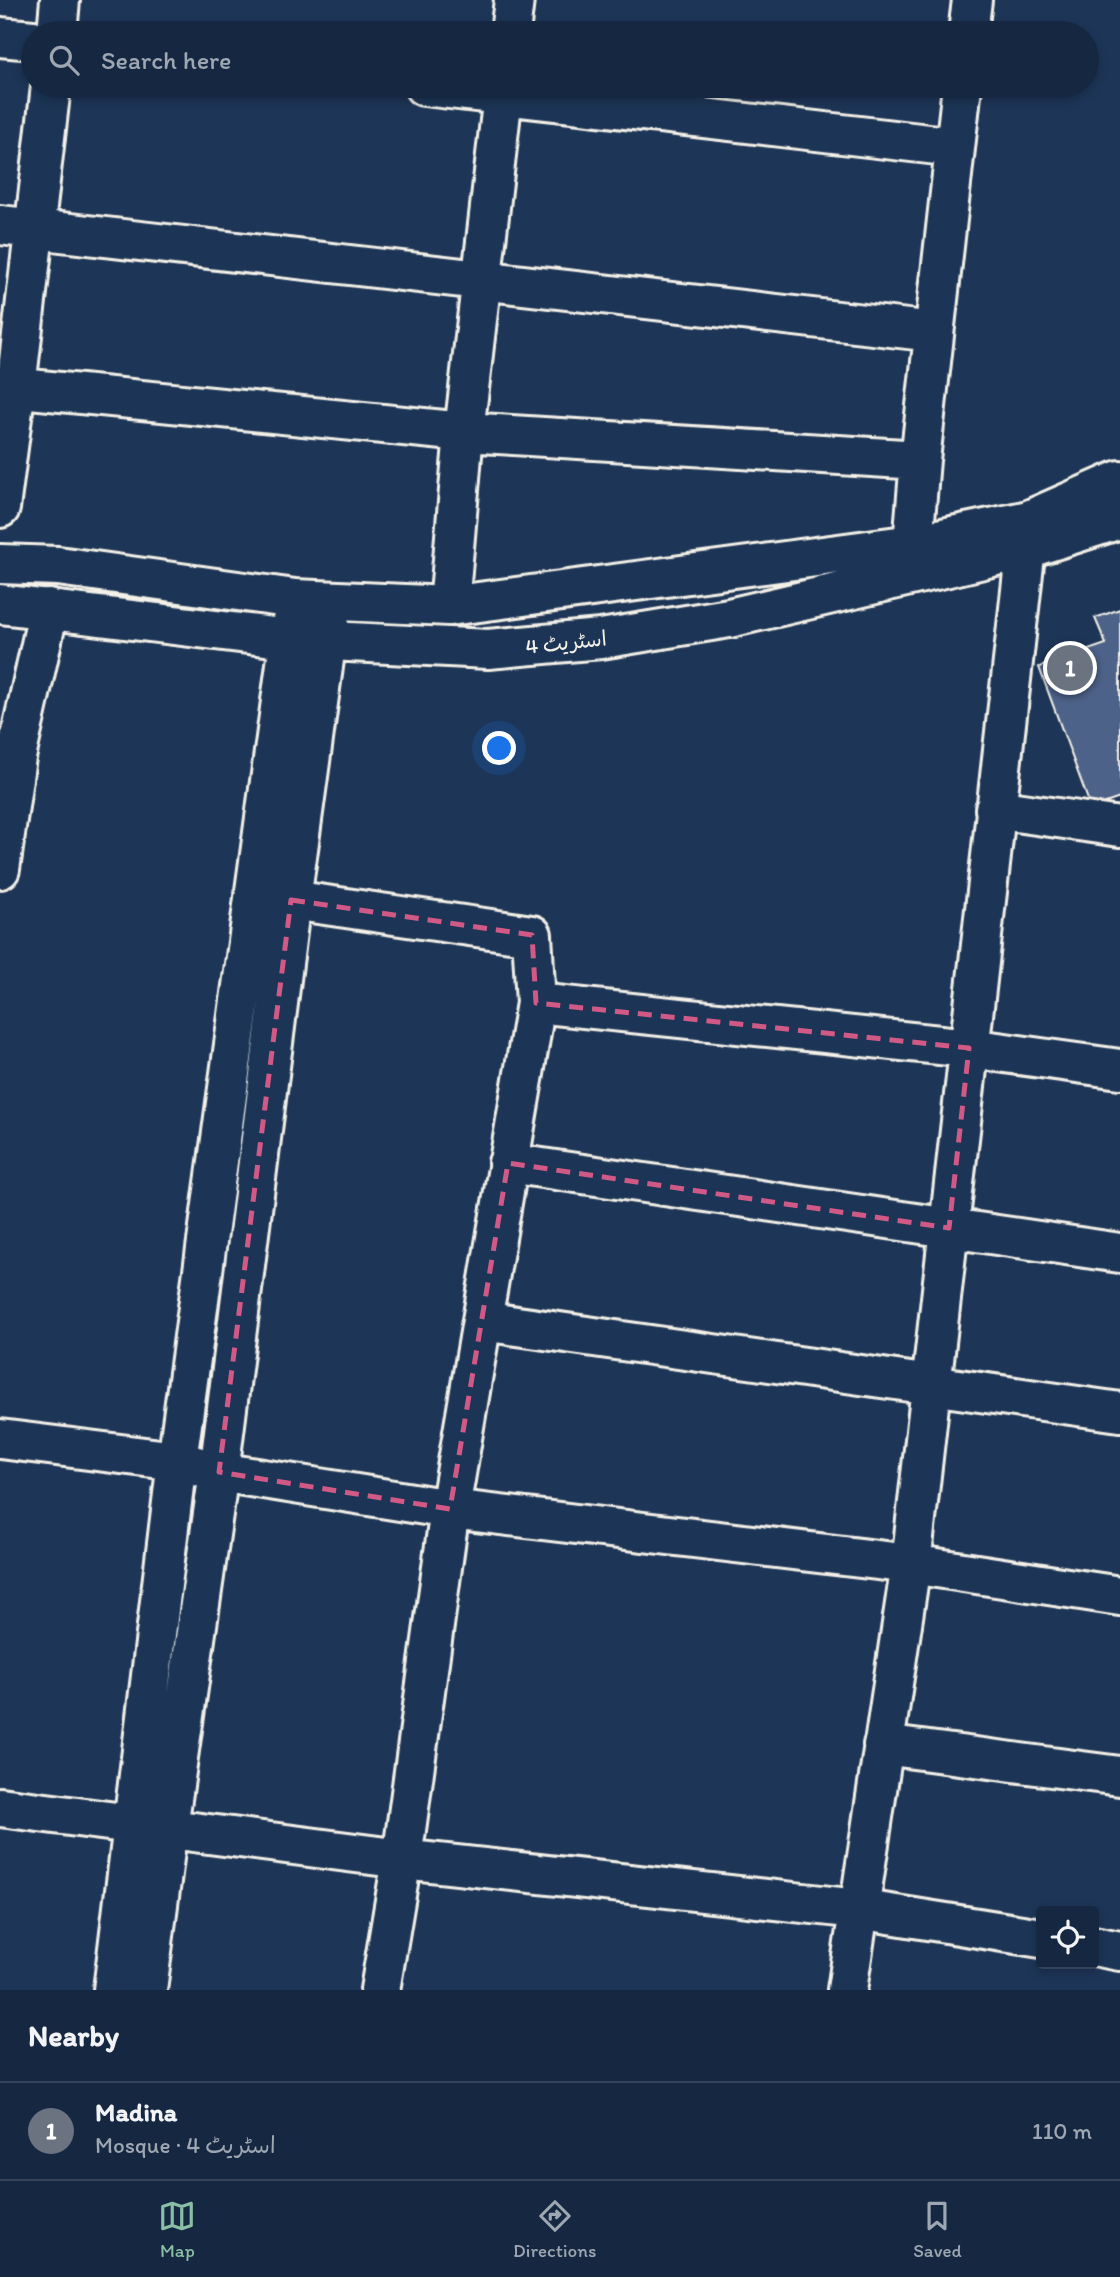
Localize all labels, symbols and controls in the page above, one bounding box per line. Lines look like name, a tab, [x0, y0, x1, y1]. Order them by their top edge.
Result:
search box	[21, 21, 1099, 98]
icon: search	[45, 41, 83, 79]
text: Search here	[101, 44, 231, 76]
street label: اسٹریٹ 4	[524, 625, 608, 659]
pin: 1	[1047, 642, 1093, 694]
your location	[482, 731, 516, 765]
map controls	[1036, 1906, 1099, 1969]
button: locate	[1036, 1906, 1099, 1969]
text: Nearby	[28, 2017, 119, 2054]
text: Madina	[95, 2096, 177, 2128]
text: 1	[46, 2117, 56, 2145]
text: 110 m	[1032, 2117, 1092, 2145]
text: Mosque · اسٹریٹ 4	[95, 2131, 276, 2159]
tab: Map	[158, 2197, 196, 2262]
tab: Directions	[513, 2197, 597, 2262]
tab: Saved	[913, 2197, 962, 2262]

